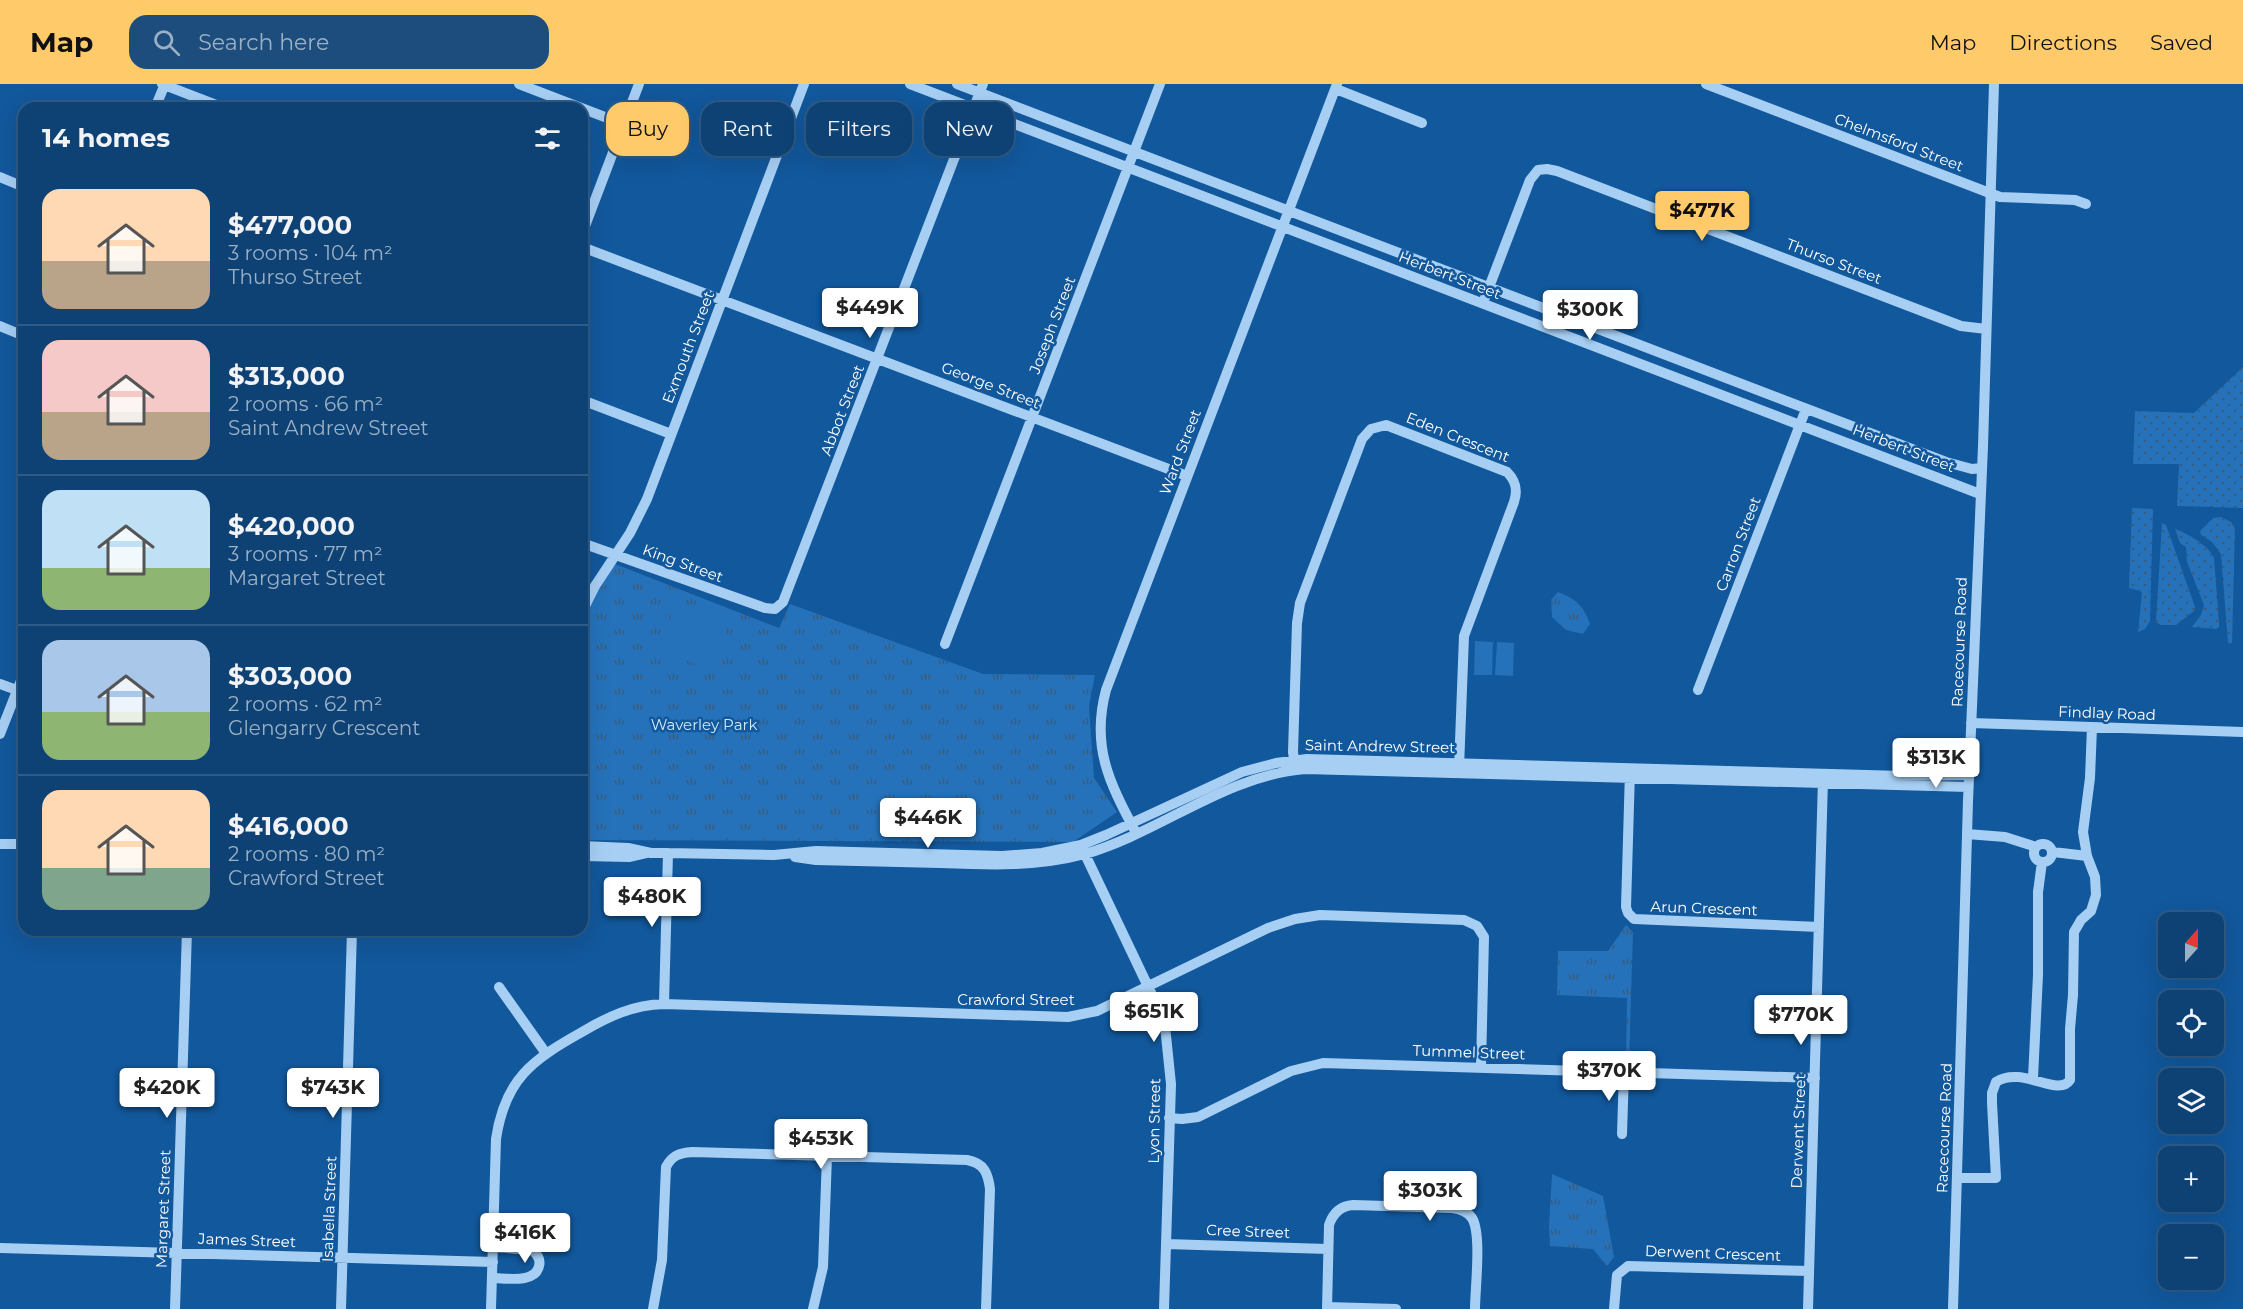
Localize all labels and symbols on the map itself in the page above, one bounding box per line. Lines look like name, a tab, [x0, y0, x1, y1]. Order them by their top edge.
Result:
street label: Chelmsford Street	[1832, 109, 1966, 175]
pin: $477K	[1660, 191, 1744, 242]
street label: Thurso Street	[1784, 234, 1884, 288]
street label: Herbert Street	[1396, 247, 1504, 303]
street label: Joseph Street	[1024, 274, 1079, 377]
street label: Exmouth Street	[658, 288, 718, 406]
pin: $449K	[828, 288, 912, 339]
pin: $300K	[1548, 290, 1632, 341]
street label: George Street	[939, 357, 1043, 413]
street label: Abbot Street	[816, 362, 868, 458]
street label: Ward Street	[1155, 407, 1205, 497]
street label: Eden Crescent	[1404, 408, 1512, 466]
street label: Herbert Street	[1850, 420, 1958, 476]
street label: Carron Street	[1711, 494, 1765, 594]
street label: King Street	[640, 540, 726, 586]
street label: Racecourse Road	[1947, 577, 1971, 707]
street label: Findlay Road	[2058, 702, 2156, 724]
park label: Waverley Park	[651, 715, 757, 734]
street label: Saint Andrew Street	[1305, 735, 1455, 757]
pin: $313K	[1894, 738, 1978, 789]
pin: $446K	[886, 798, 970, 849]
pin: $480K	[610, 877, 694, 928]
street label: Arun Crescent	[1650, 897, 1758, 919]
north arrow	[2158, 912, 2224, 978]
street label: Crawford Street	[957, 990, 1075, 1009]
pin: $651K	[1112, 992, 1196, 1043]
pin: $770K	[1759, 995, 1843, 1046]
street label: Tummel Street	[1412, 1041, 1526, 1063]
pin: $370K	[1567, 1051, 1651, 1102]
street label: Racecourse Road	[1932, 1063, 1956, 1193]
pin: $420K	[125, 1068, 209, 1119]
pin: $743K	[291, 1068, 375, 1119]
street label: Derwent Street	[1786, 1073, 1810, 1189]
street label: Lyon Street	[1144, 1078, 1164, 1164]
pin: $453K	[779, 1119, 863, 1170]
street label: Margaret Street	[151, 1150, 175, 1268]
street label: Isabella Street	[318, 1156, 340, 1262]
pin: $303K	[1388, 1171, 1472, 1222]
pin: $416K	[483, 1213, 567, 1264]
street label: Cree Street	[1206, 1220, 1290, 1242]
street label: James Street	[197, 1229, 296, 1251]
street label: Derwent Crescent	[1645, 1241, 1781, 1265]

